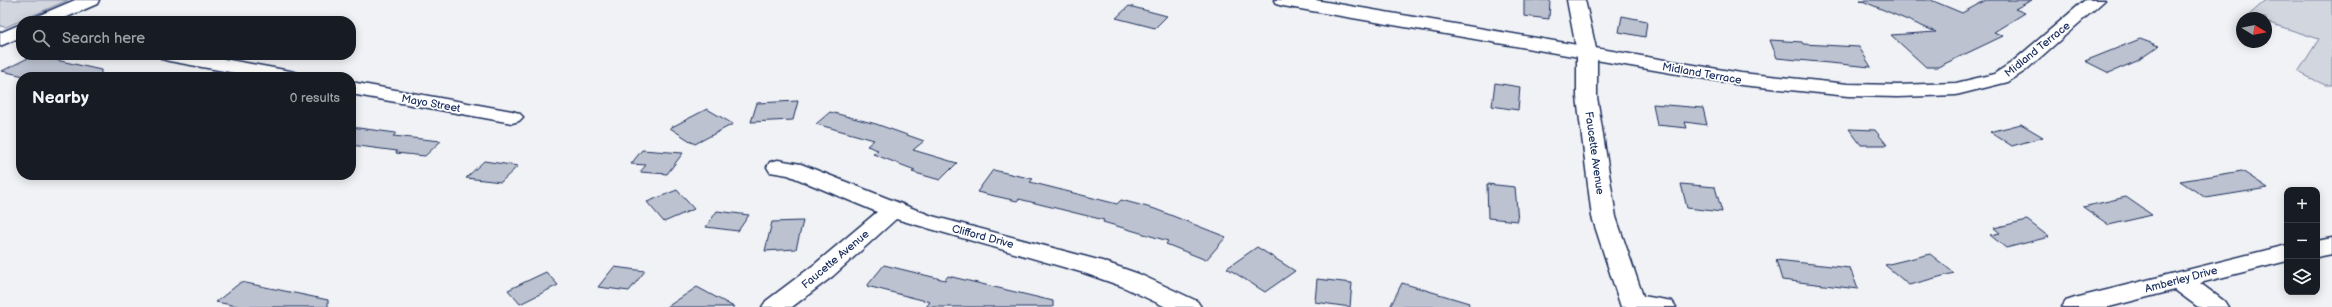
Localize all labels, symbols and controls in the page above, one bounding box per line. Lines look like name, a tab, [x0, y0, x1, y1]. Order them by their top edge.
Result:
north arrow	[2236, 12, 2272, 48]
search box	[16, 16, 356, 60]
street label: Midland Terrace	[2002, 19, 2073, 80]
icon: search	[30, 27, 52, 49]
text: Search here	[62, 29, 145, 48]
street label: Midland Terrace	[1661, 60, 1743, 87]
text: Nearby	[32, 88, 89, 108]
text: 0 results	[290, 90, 340, 106]
street label: Mayo Street	[400, 92, 462, 115]
street label: Faucette Avenue	[1582, 111, 1607, 196]
map controls	[2284, 187, 2320, 295]
button: +	[2284, 187, 2320, 223]
street label: Clifford Drive	[950, 222, 1016, 251]
button: −	[2284, 223, 2320, 259]
street label: Faucette Avenue	[799, 227, 872, 291]
button: layers	[2284, 259, 2320, 295]
street label: Amberley Drive	[2143, 263, 2219, 295]

